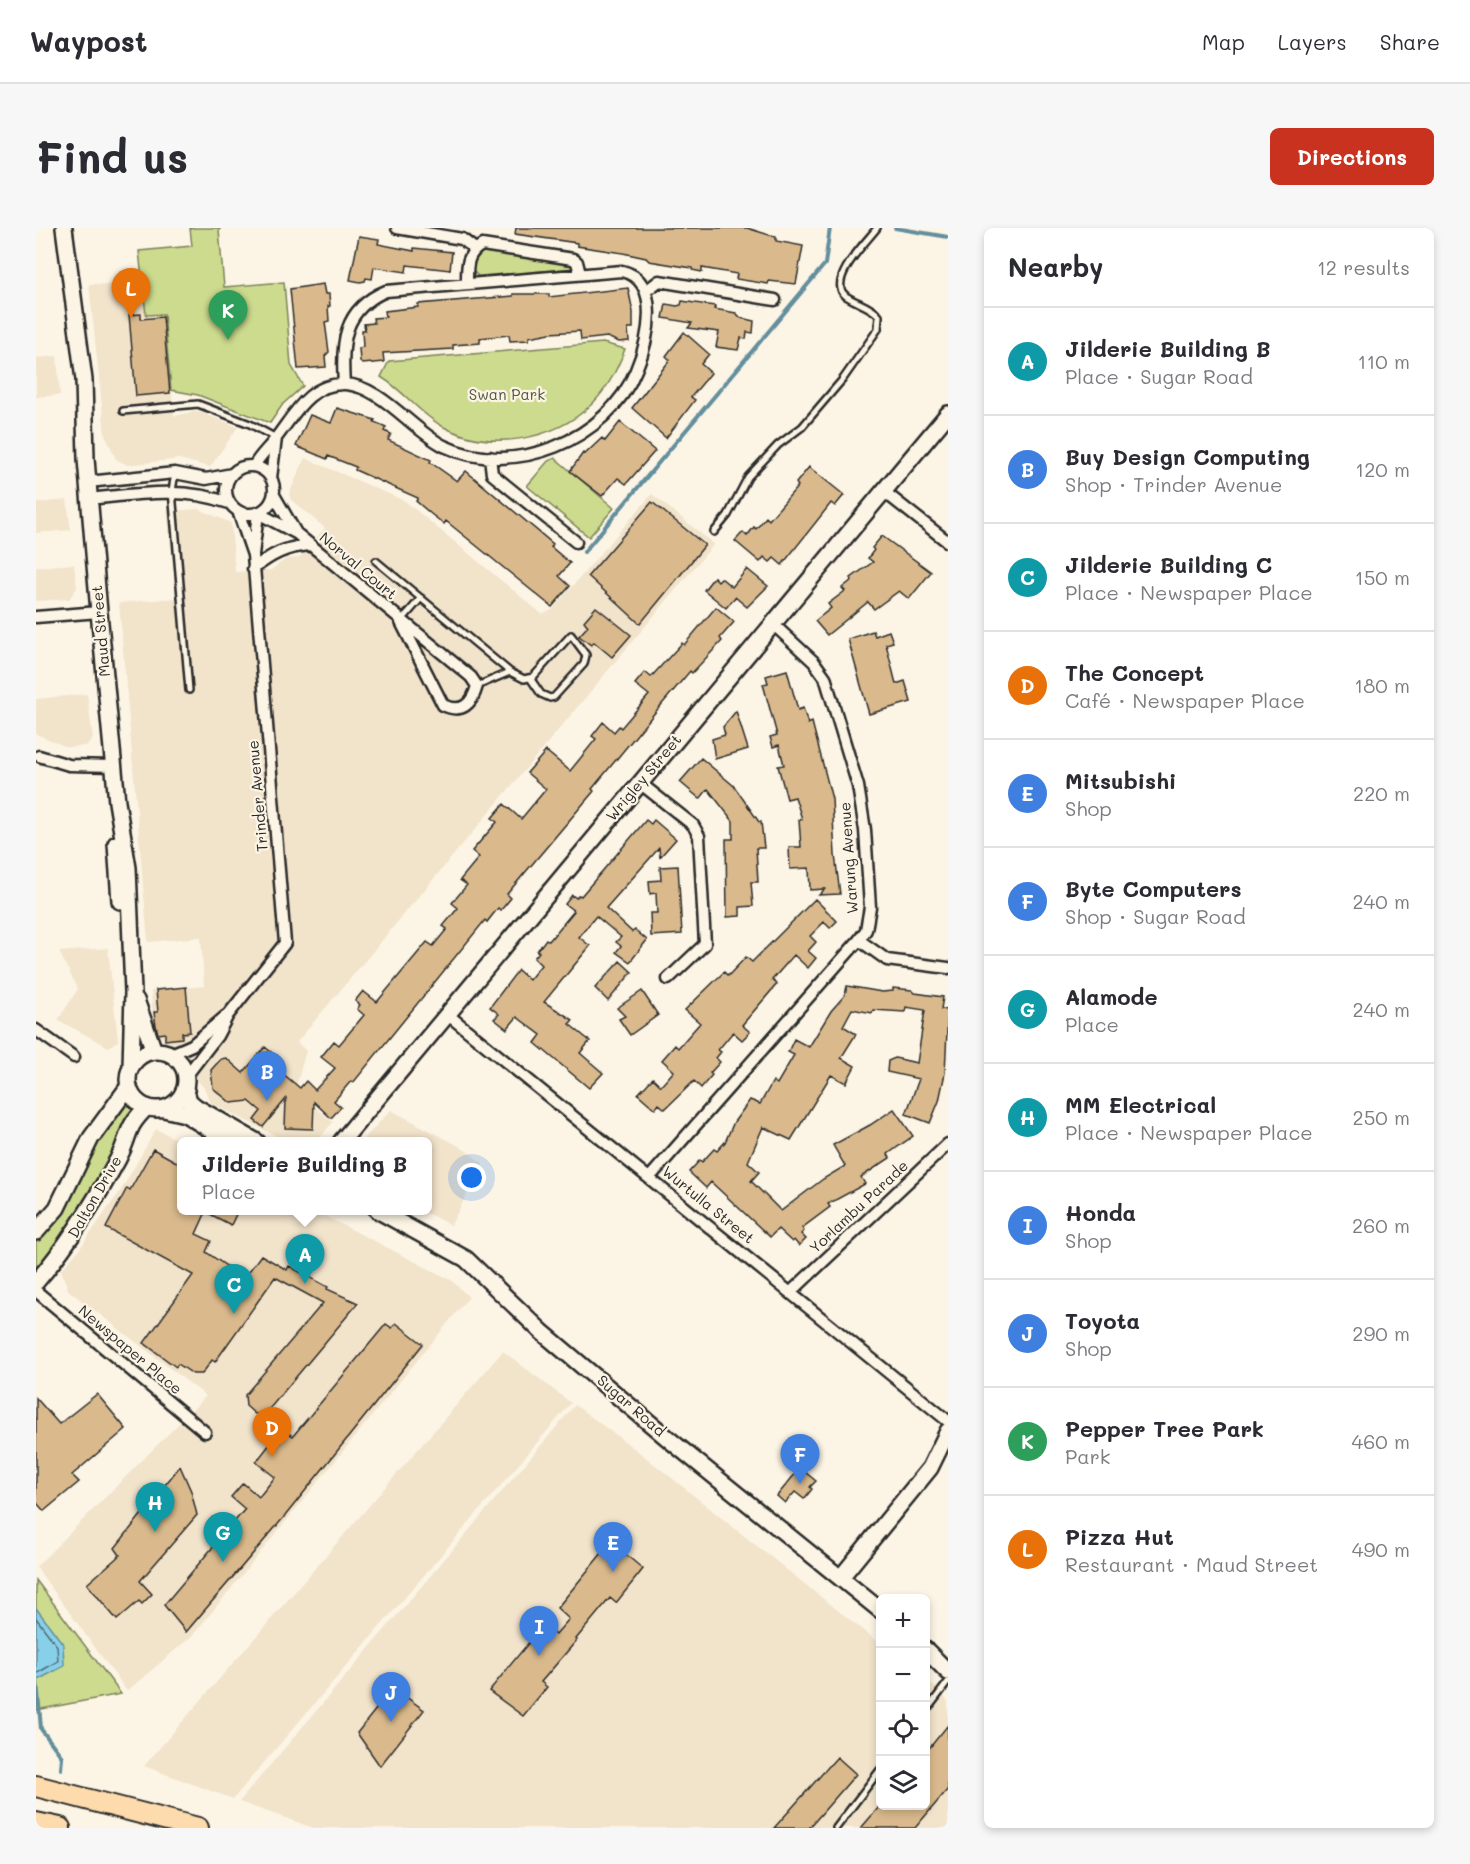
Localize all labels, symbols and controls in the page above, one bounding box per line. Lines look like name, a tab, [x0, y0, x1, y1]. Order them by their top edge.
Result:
text: Waypost	[30, 23, 147, 59]
text: Map	[1202, 28, 1245, 55]
text: Layers	[1278, 28, 1347, 55]
text: Share	[1380, 28, 1440, 55]
button: Directions	[1270, 128, 1434, 185]
text: Find us	[36, 129, 188, 184]
text: Nearby	[1008, 250, 1103, 284]
text: 12 results	[1317, 254, 1410, 280]
pin: L	[112, 268, 151, 318]
pin: K	[208, 291, 248, 340]
text: Jilderie Building B	[1065, 334, 1271, 363]
text: A	[1021, 348, 1034, 374]
text: 110 m	[1357, 348, 1410, 374]
text: Place · Sugar Road	[1065, 363, 1253, 389]
park label: Swan Park	[469, 384, 545, 404]
text: Buy Design Computing	[1065, 442, 1310, 471]
text: B	[1021, 456, 1034, 482]
text: 120 m	[1355, 456, 1410, 482]
text: Shop · Trinder Avenue	[1065, 471, 1282, 497]
street label: Norval Court	[316, 527, 402, 604]
text: Jilderie Building C	[1065, 550, 1272, 579]
text: C	[1020, 564, 1035, 590]
text: 150 m	[1355, 564, 1410, 590]
text: Place · Newspaper Place	[1065, 579, 1313, 605]
street label: Maud Street	[86, 585, 114, 678]
text: The Concept	[1065, 658, 1204, 687]
text: D	[1020, 672, 1035, 698]
text: 180 m	[1354, 672, 1410, 698]
text: Café · Newspaper Place	[1065, 687, 1305, 713]
street label: Wrigley Street	[601, 730, 685, 825]
street label: Trinder Avenue	[242, 740, 272, 853]
text: Mitsubishi	[1065, 766, 1176, 795]
text: E	[1021, 780, 1034, 806]
text: 220 m	[1353, 780, 1410, 806]
text: Shop	[1065, 795, 1112, 821]
street label: Warung Avenue	[834, 802, 862, 915]
text: Byte Computers	[1065, 874, 1242, 903]
text: F	[1021, 888, 1034, 914]
text: 240 m	[1352, 888, 1410, 914]
text: Shop · Sugar Road	[1065, 903, 1246, 929]
text: Alamode	[1065, 982, 1158, 1011]
text: G	[1020, 996, 1035, 1022]
text: 240 m	[1352, 996, 1410, 1022]
text: Place	[1065, 1011, 1119, 1037]
pin: B	[248, 1052, 286, 1101]
text: MM Electrical	[1065, 1090, 1216, 1119]
text: H	[1019, 1104, 1036, 1130]
text: 250 m	[1353, 1104, 1410, 1130]
text: Place · Newspaper Place	[1065, 1119, 1313, 1145]
popup	[177, 1137, 432, 1215]
text: Jilderie Building B	[202, 1149, 407, 1178]
street label: Dalton Drive	[63, 1152, 126, 1241]
street label: Yorlambu Parade	[805, 1155, 912, 1257]
street label: Wurtulla Street	[658, 1161, 759, 1248]
your location	[457, 1163, 486, 1192]
text: Place	[202, 1178, 256, 1204]
text: Honda	[1065, 1198, 1136, 1227]
text: I	[1022, 1212, 1033, 1238]
text: 260 m	[1352, 1212, 1410, 1238]
text: Shop	[1065, 1227, 1112, 1253]
pin: A	[286, 1234, 324, 1284]
pin: C	[214, 1264, 254, 1314]
street label: Newspaper Place	[75, 1300, 187, 1398]
text: Toyota	[1065, 1306, 1140, 1335]
text: J	[1021, 1320, 1034, 1346]
text: 290 m	[1352, 1320, 1410, 1346]
text: Shop	[1065, 1335, 1112, 1361]
street label: Sugar Road	[593, 1370, 670, 1440]
pin: D	[252, 1408, 292, 1457]
text: Pepper Tree Park	[1065, 1414, 1264, 1443]
text: K	[1021, 1428, 1034, 1454]
text: 460 m	[1352, 1428, 1410, 1454]
pin: F	[780, 1434, 819, 1484]
text: Park	[1065, 1443, 1110, 1469]
pin: H	[136, 1482, 174, 1532]
pin: G	[204, 1512, 243, 1562]
pin: E	[594, 1522, 632, 1572]
text: Pizza Hut	[1065, 1522, 1174, 1551]
text: L	[1022, 1536, 1033, 1562]
text: 490 m	[1352, 1536, 1410, 1562]
text: Restaurant · Maud Street	[1065, 1551, 1318, 1577]
map controls	[876, 1594, 930, 1810]
button: +	[876, 1594, 930, 1648]
pin: I	[520, 1606, 558, 1656]
button: −	[876, 1648, 930, 1702]
pin: J	[372, 1672, 410, 1722]
button: locate	[876, 1702, 930, 1756]
button: layers	[876, 1756, 930, 1810]

